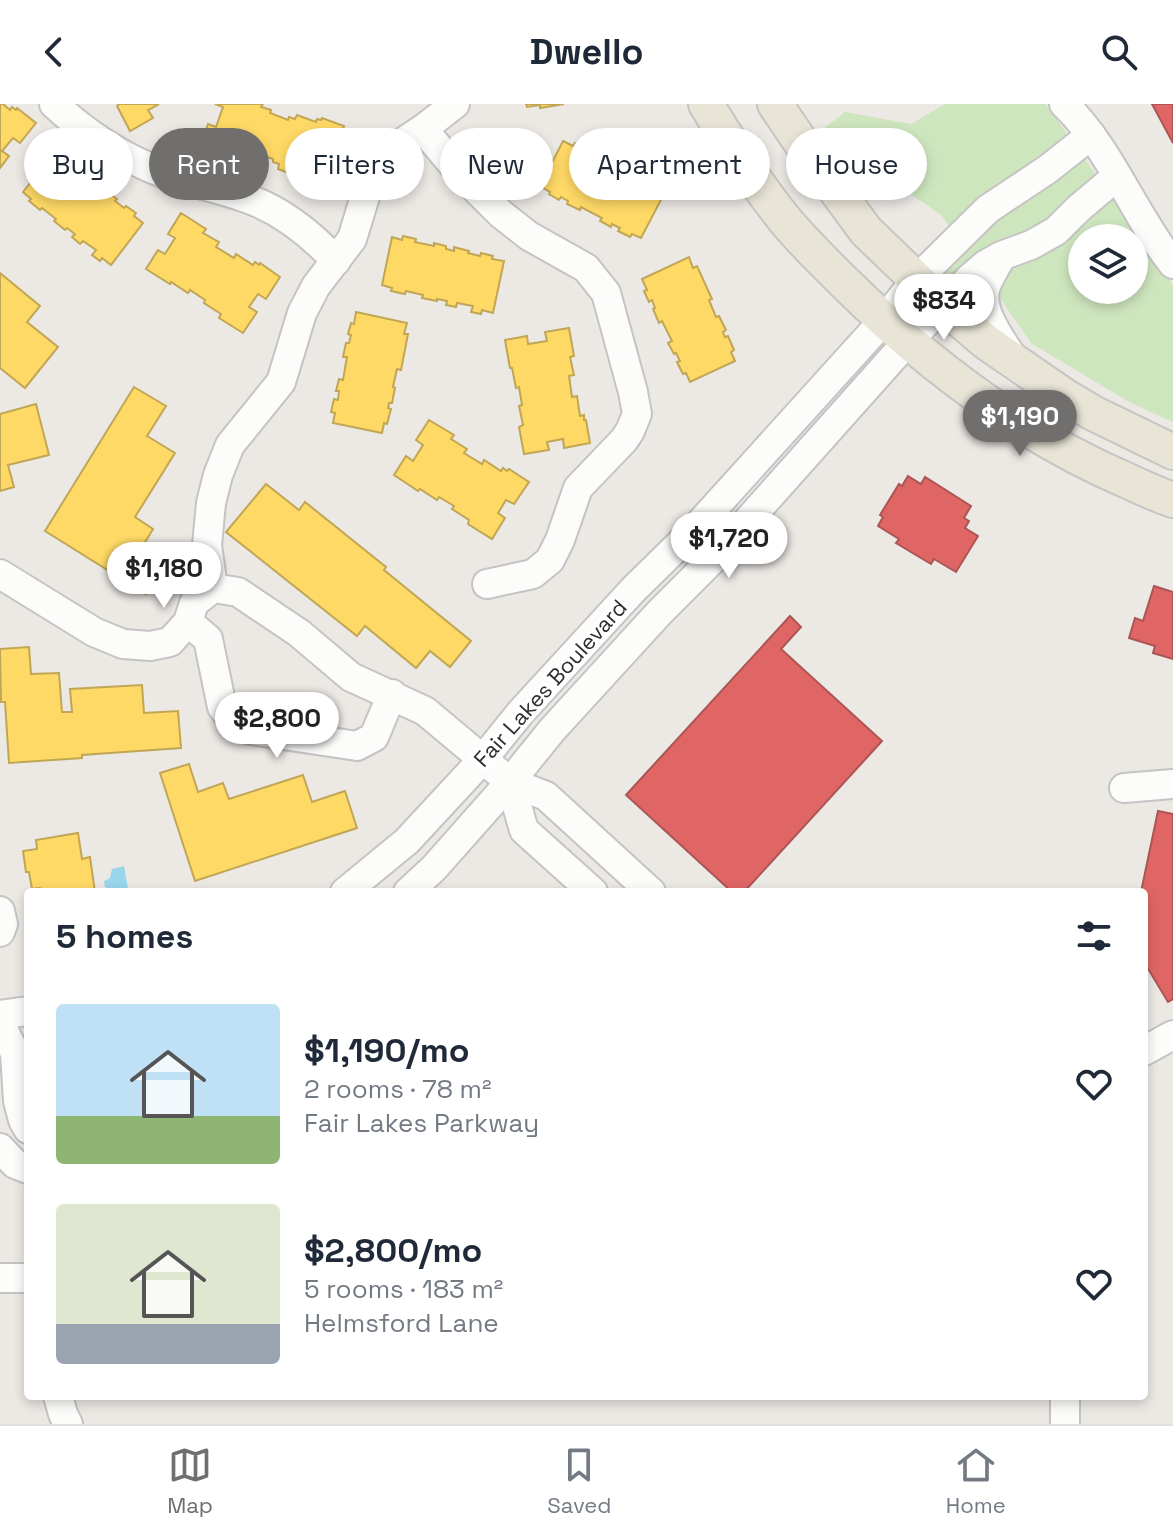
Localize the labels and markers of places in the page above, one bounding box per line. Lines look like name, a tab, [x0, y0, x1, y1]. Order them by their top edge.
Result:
pin: $834	[897, 274, 991, 342]
pin: $1,190	[955, 390, 1085, 458]
pin: $1,720	[664, 512, 794, 580]
pin: $1,180	[99, 542, 229, 610]
pin: $2,800	[212, 692, 342, 760]

